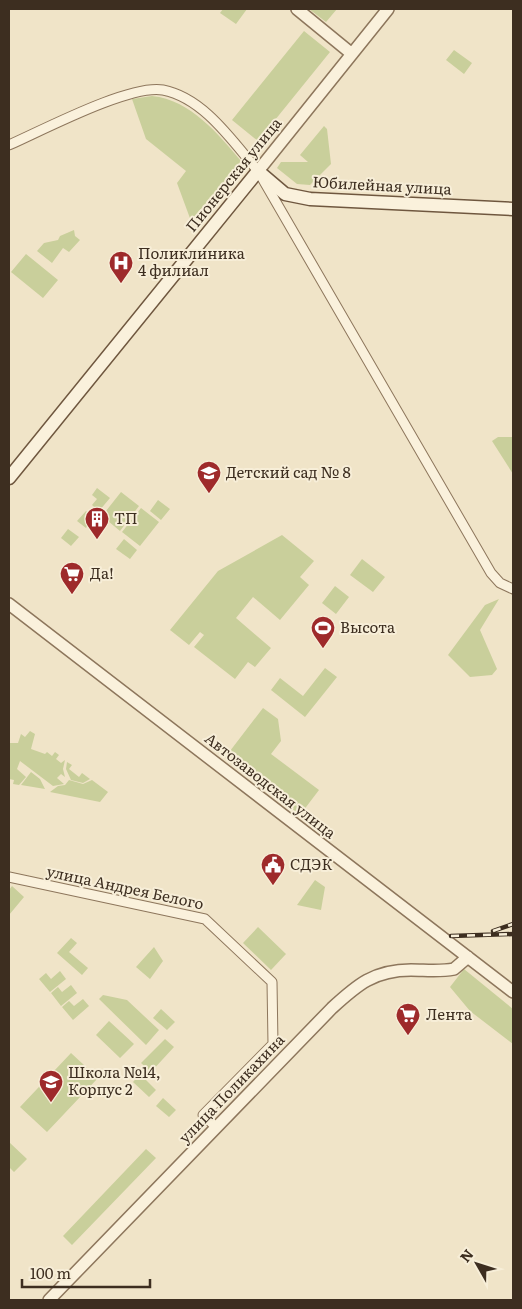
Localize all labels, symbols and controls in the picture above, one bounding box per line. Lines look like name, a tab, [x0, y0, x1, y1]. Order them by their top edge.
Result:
street label: Пионерская улица	[179, 111, 287, 236]
street label: Юбилейная улица	[312, 169, 453, 200]
place label: Поликлиника 4 филиал	[138, 241, 246, 281]
hospital icon: Поликлиника 4 филиал	[108, 250, 134, 284]
school or university icon: Детский сад № 8	[196, 460, 222, 494]
place label: Детский сад № 8	[226, 460, 351, 483]
building icon: ТП	[84, 506, 110, 540]
place label: ТП	[114, 506, 138, 529]
supermarket icon: Да!	[59, 561, 85, 595]
place label: Да!	[90, 561, 114, 584]
sports icon: Высота	[310, 615, 336, 649]
place label: Высота	[340, 615, 396, 638]
street label: Автозаводская улица	[200, 726, 342, 844]
public building icon: СДЭК	[260, 852, 286, 886]
place label: СДЭК	[290, 852, 332, 875]
street label: улица Андрея Белого	[45, 859, 206, 914]
supermarket icon: Лента	[395, 1002, 421, 1036]
place label: Лента	[426, 1002, 473, 1025]
street label: улица Поликахина	[173, 1027, 290, 1148]
place label: Школа №14, Корпус 2	[68, 1060, 161, 1100]
school or university icon: Школа №14, Корпус 2	[38, 1069, 64, 1103]
north arrow	[452, 1239, 502, 1289]
text: N	[455, 1244, 478, 1266]
scale bar	[22, 1256, 150, 1288]
text: 100 m	[30, 1261, 71, 1284]

